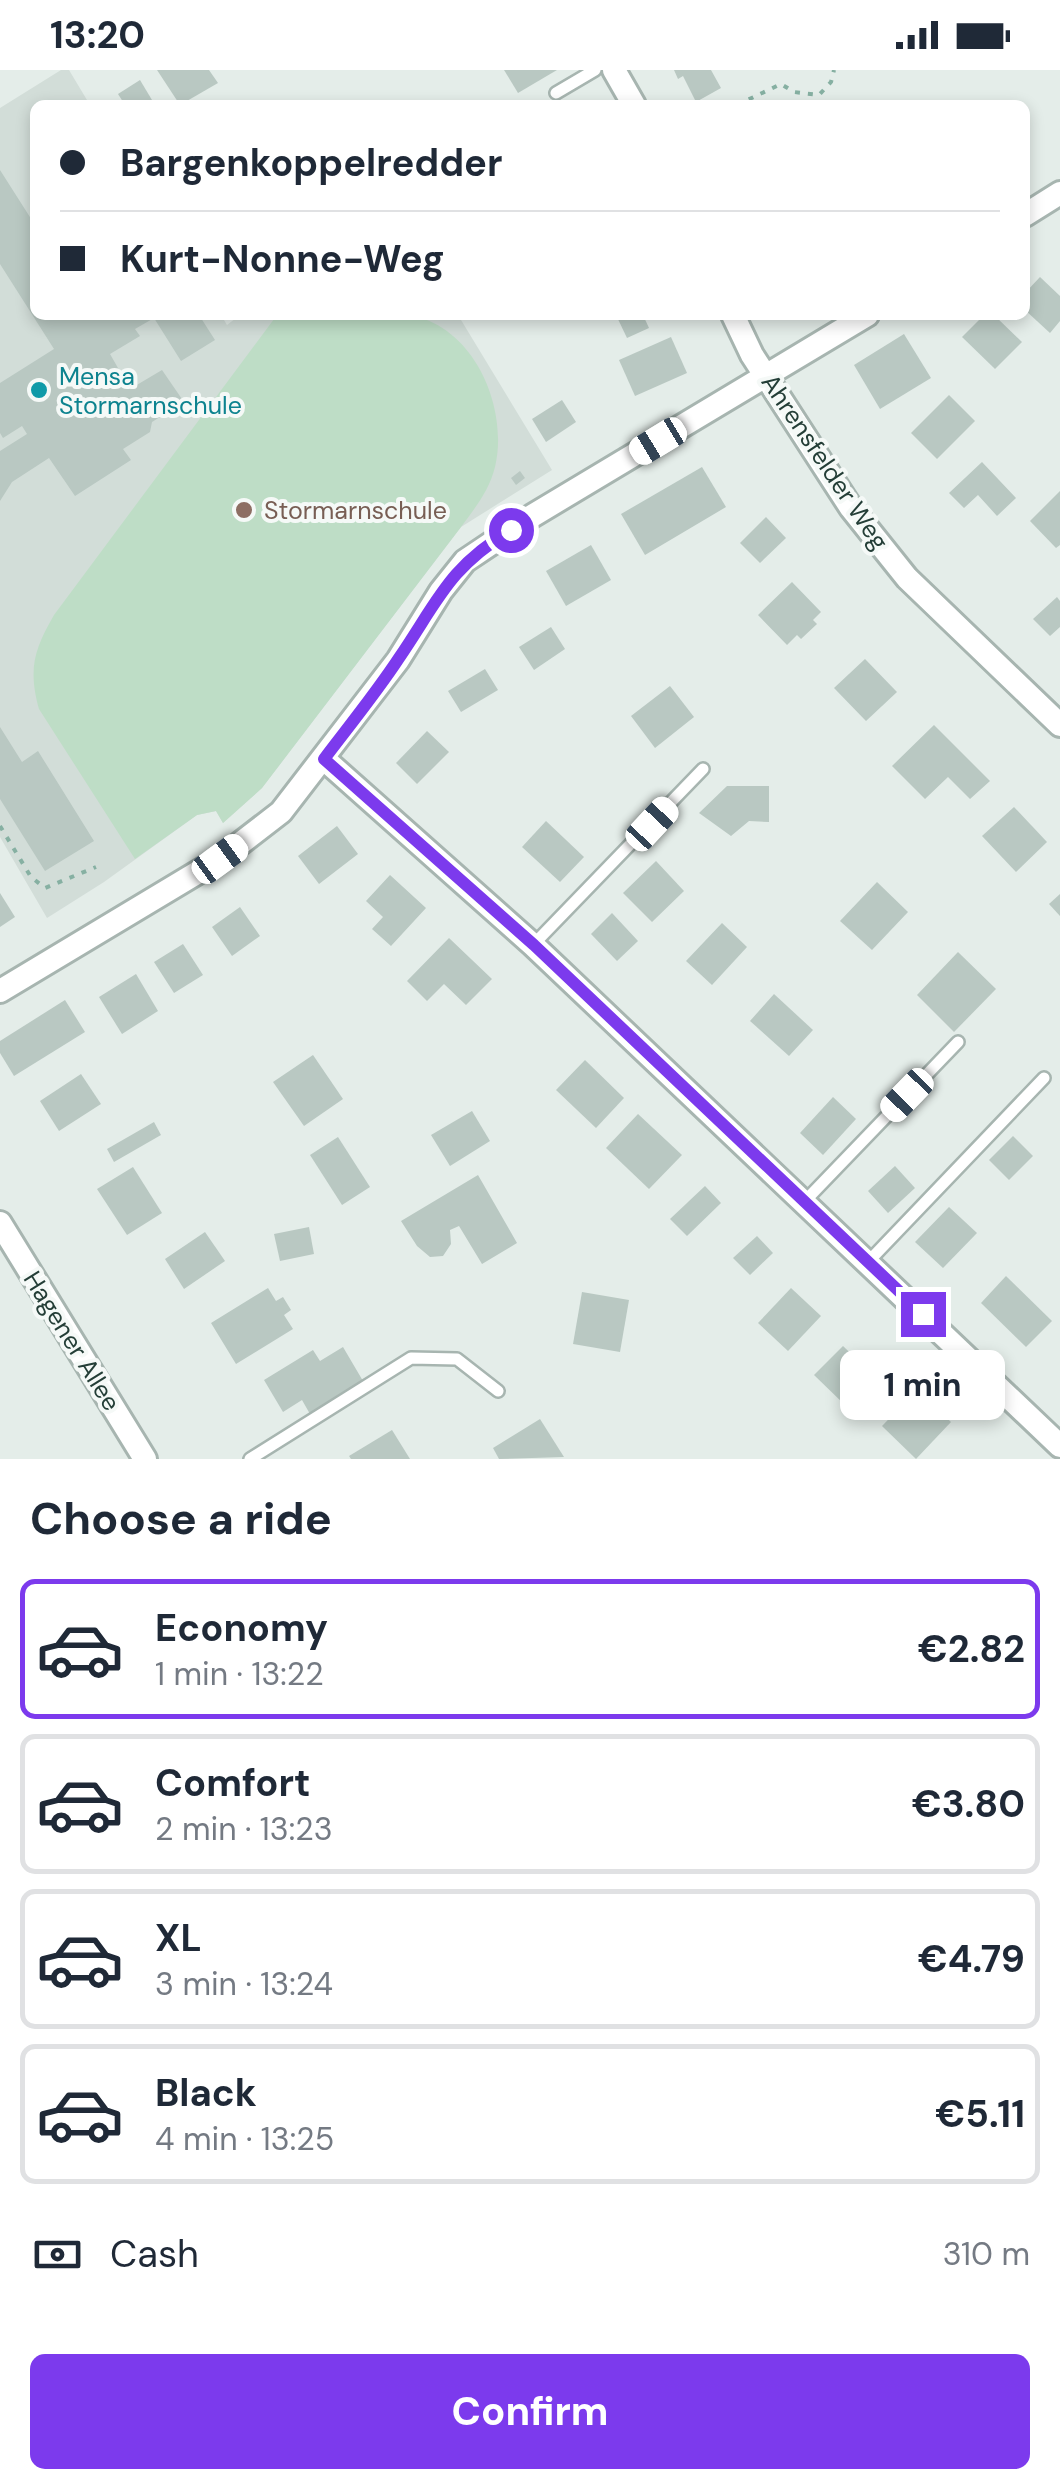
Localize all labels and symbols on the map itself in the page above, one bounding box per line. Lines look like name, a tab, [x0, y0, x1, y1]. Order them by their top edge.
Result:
place label: Mensa Stormarnschule	[59, 360, 242, 422]
street label: Ahrensfelder Weg	[754, 368, 896, 556]
marker: Mensa Stormarnschule	[28, 379, 50, 401]
car	[625, 413, 691, 469]
place label: Stormarnschule	[264, 494, 447, 527]
marker: Stormarnschule	[233, 499, 255, 521]
route start	[489, 508, 534, 553]
car	[621, 792, 683, 856]
car	[187, 829, 253, 889]
car	[875, 1063, 939, 1127]
street label: Hagener Allee	[16, 1265, 128, 1417]
route end	[901, 1292, 946, 1337]
callout: 1 min	[840, 1349, 1006, 1419]

